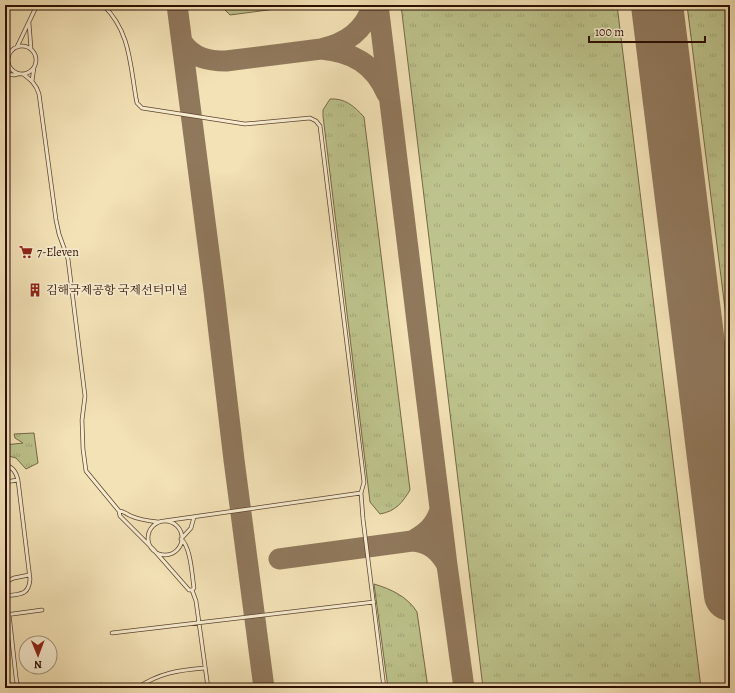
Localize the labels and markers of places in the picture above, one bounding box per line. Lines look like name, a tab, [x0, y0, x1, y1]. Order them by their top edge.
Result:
supermarket icon: 7-Eleven	[18, 244, 34, 260]
place label: 7-Eleven	[37, 244, 79, 260]
building icon: 김해국제공항 국제선터미널	[27, 282, 43, 298]
place label: 김해국제공항 국제선터미널	[46, 282, 187, 298]

